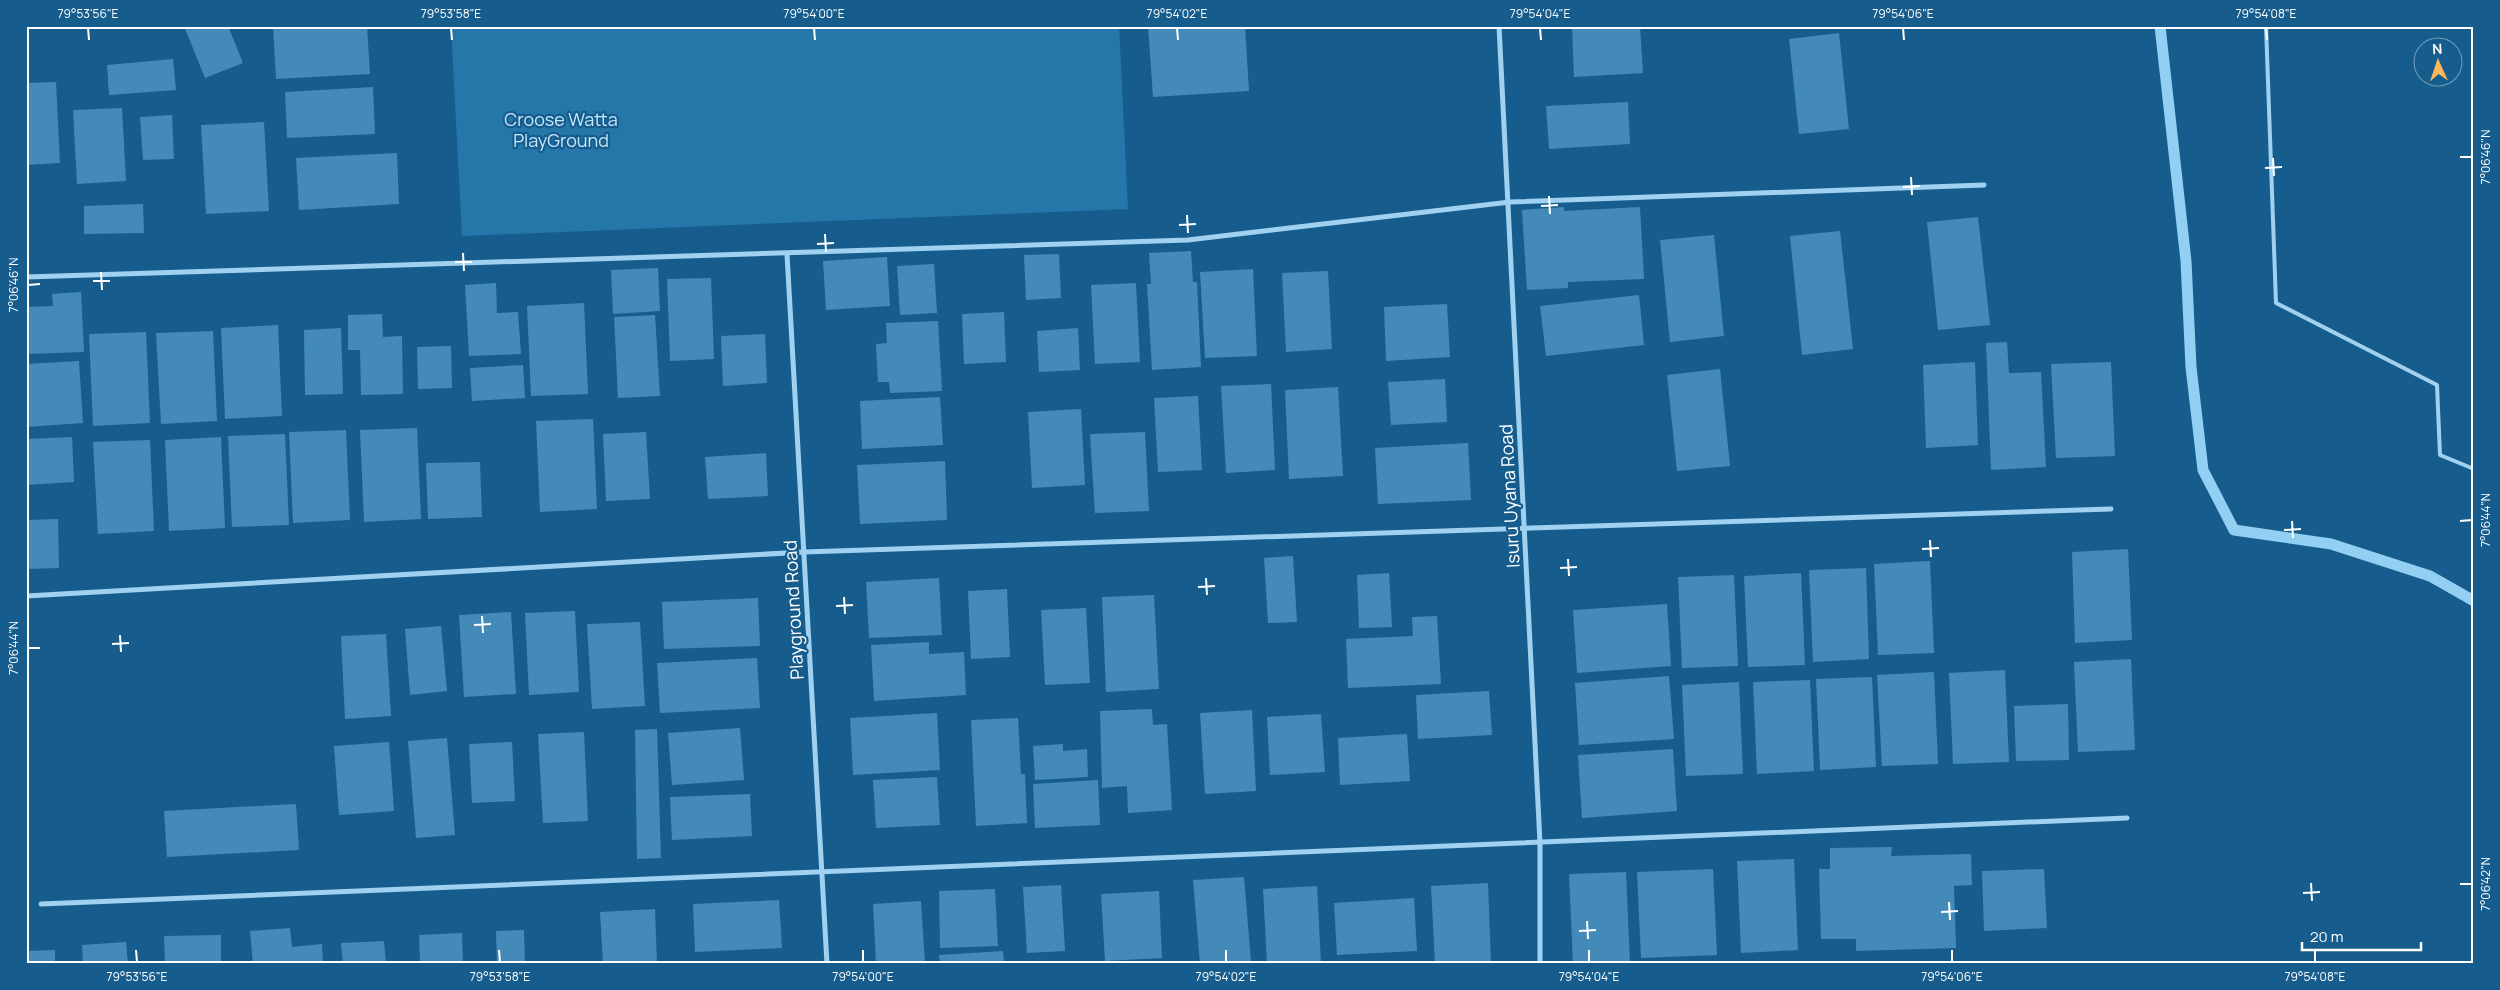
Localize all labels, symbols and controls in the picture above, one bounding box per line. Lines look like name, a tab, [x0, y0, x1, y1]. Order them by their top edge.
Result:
text: 79°53'56"E	[58, 5, 119, 22]
text: 79°53'58"E	[421, 5, 481, 22]
text: 79°54'00"E	[783, 5, 845, 22]
text: 79°54'02"E	[1147, 5, 1208, 22]
text: 79°54'04"E	[1510, 5, 1570, 22]
text: 79°54'06"E	[1872, 5, 1934, 22]
text: 79°54'08"E	[2236, 5, 2297, 22]
north arrow	[2412, 38, 2462, 88]
text: N	[2432, 39, 2443, 58]
park label: Croose Watta PlayGround	[504, 107, 618, 152]
text: 7°06'46"N	[2477, 130, 2494, 184]
text: 7°06'46"N	[5, 258, 22, 312]
street label: Isuru Uyana Road	[1493, 424, 1525, 568]
text: 7°06'44"N	[2477, 493, 2494, 547]
street label: Playground Road	[777, 540, 809, 680]
text: 7°06'44"N	[5, 621, 22, 675]
text: 7°06'42"N	[2477, 857, 2494, 911]
scale bar	[2302, 920, 2421, 952]
text: 20 m	[2310, 926, 2343, 947]
text: 79°53'56"E	[107, 968, 168, 985]
text: 79°53'58"E	[470, 968, 530, 985]
text: 79°54'00"E	[832, 968, 894, 985]
text: 79°54'02"E	[1196, 968, 1257, 985]
text: 79°54'04"E	[1559, 968, 1619, 985]
text: 79°54'06"E	[1921, 968, 1983, 985]
text: 79°54'08"E	[2285, 968, 2346, 985]

